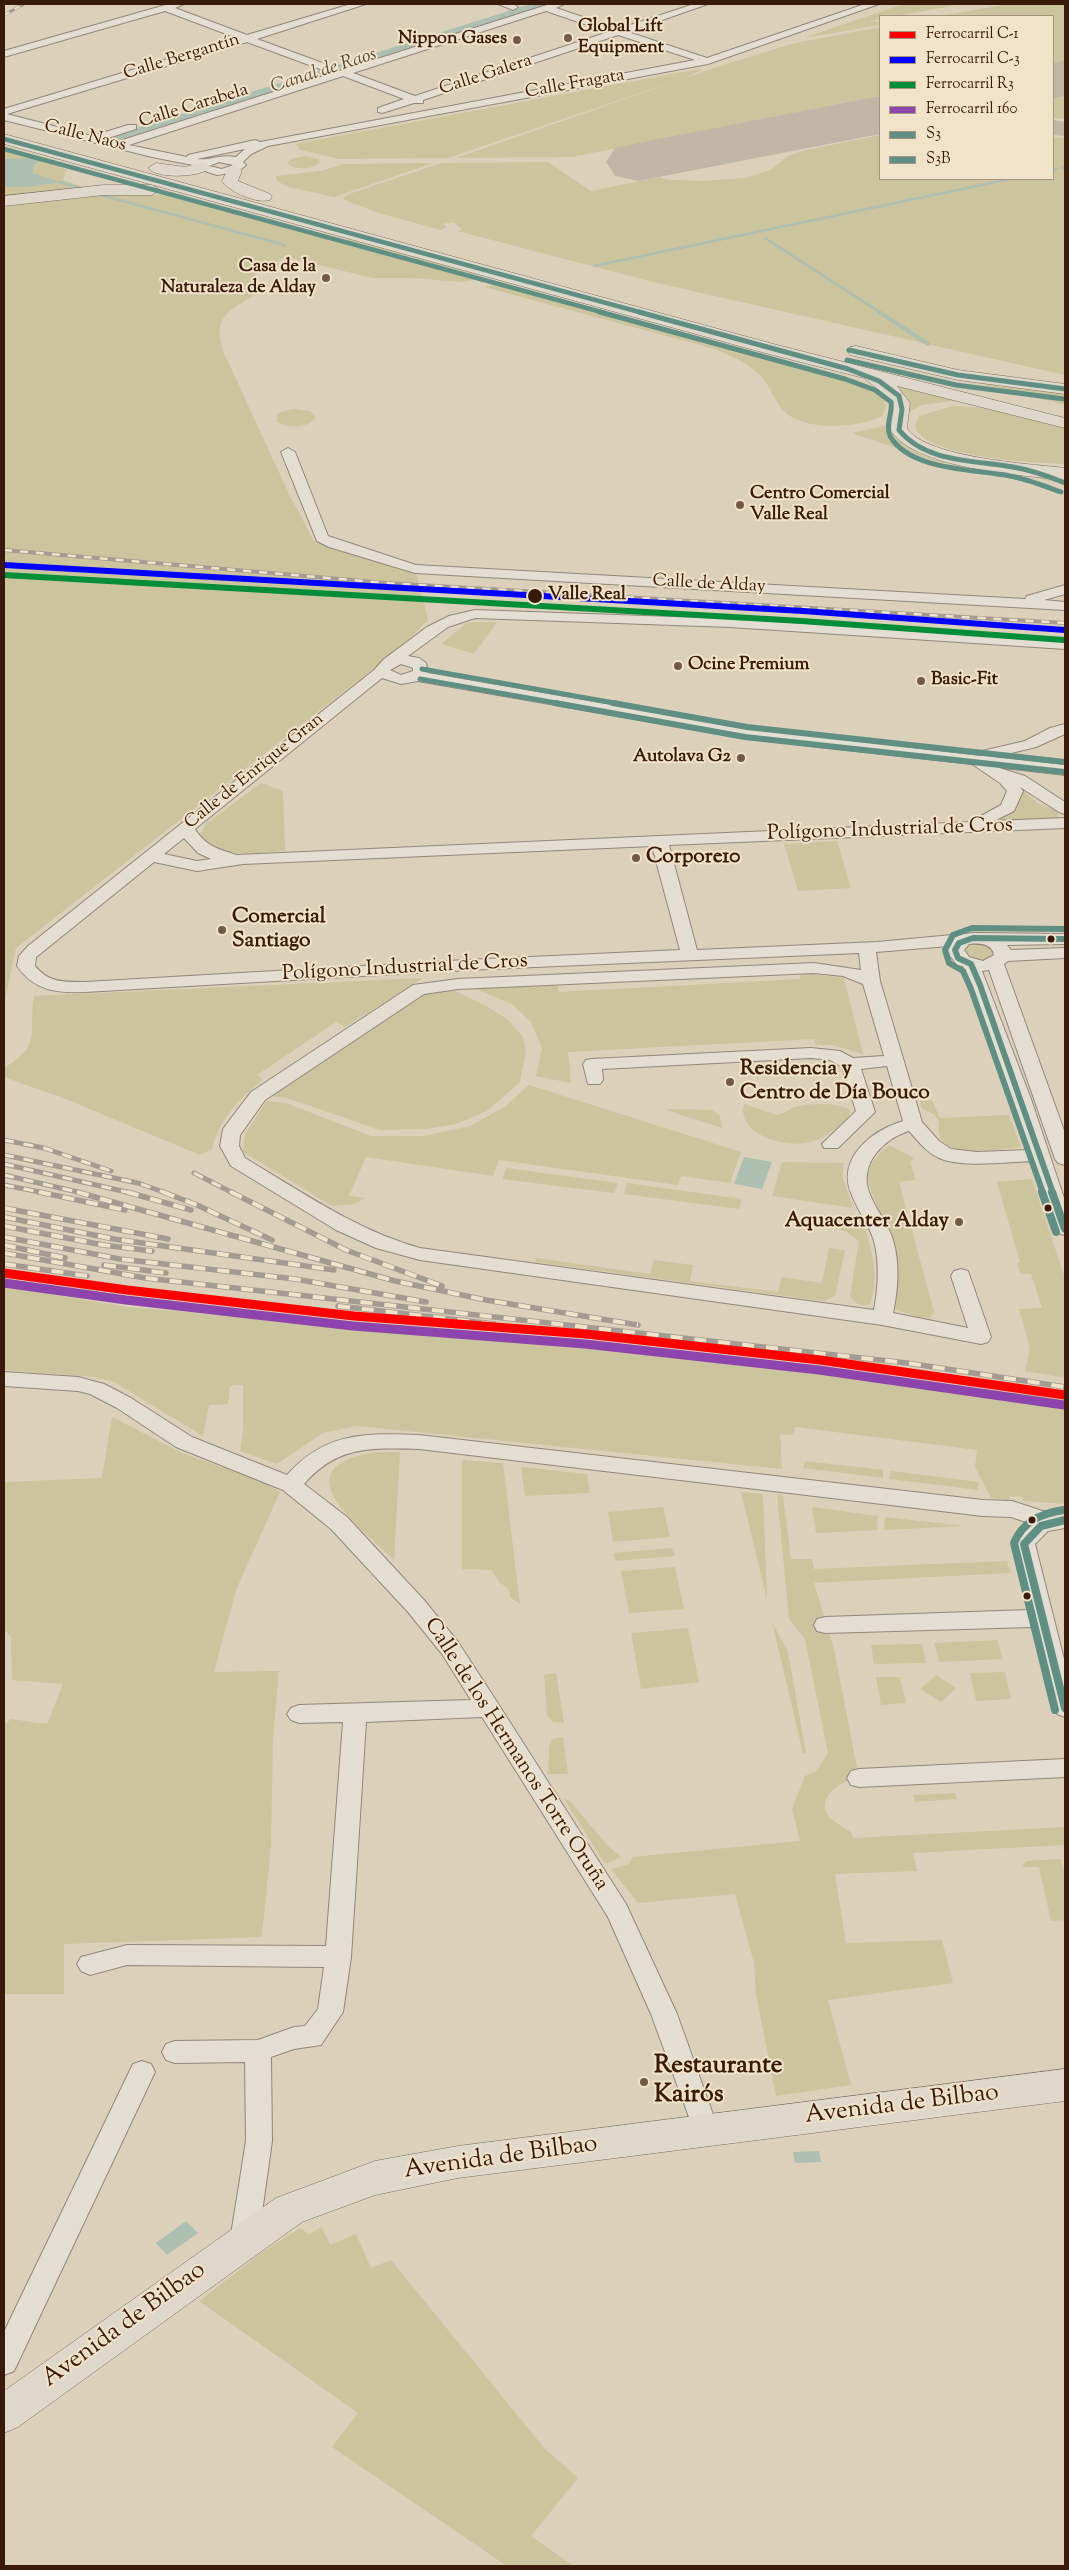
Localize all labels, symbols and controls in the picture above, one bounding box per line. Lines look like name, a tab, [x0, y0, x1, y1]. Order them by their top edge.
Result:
legend	[879, 15, 1054, 180]
place label: Global Lift Equipment	[578, 17, 664, 59]
text: Ferrocarril C-1	[926, 24, 1019, 45]
place label: Nippon Gases	[398, 29, 507, 51]
street label: Calle Bergantín	[121, 30, 243, 86]
marker: Global Lift Equipment	[562, 32, 574, 44]
marker: Nippon Gases	[511, 34, 523, 46]
water label: Canal de Raos	[268, 44, 380, 100]
text: Ferrocarril C-3	[926, 49, 1020, 70]
street label: Calle Galera	[437, 51, 535, 101]
street label: Calle Fragata	[524, 66, 626, 104]
text: Ferrocarril R3	[926, 74, 1014, 95]
street label: Calle Carabela	[137, 80, 251, 134]
text: Ferrocarril 160	[926, 99, 1017, 120]
street label: Calle Naos	[42, 116, 128, 158]
text: S3	[926, 124, 941, 145]
text: S3B	[926, 149, 950, 170]
place label: Casa de la Naturaleza de Alday	[161, 257, 316, 300]
marker: Casa de la Naturaleza de Alday	[320, 272, 332, 284]
place label: Centro Comercial Valle Real	[750, 484, 890, 526]
marker: Centro Comercial Valle Real	[734, 499, 746, 511]
street label: Calle de Alday	[652, 571, 766, 599]
place label: Valle Real	[548, 585, 626, 607]
marker: Valle Real	[526, 587, 544, 605]
place label: Ocine Premium	[688, 655, 809, 677]
marker: Ocine Premium	[672, 660, 684, 672]
place label: Basic-Fit	[931, 670, 998, 692]
marker: Basic-Fit	[915, 675, 927, 687]
street label: Calle de Enrique Gran	[181, 709, 329, 835]
place label: Autolava G2	[633, 747, 731, 769]
marker: Autolava G2	[735, 752, 747, 764]
street label: Polígono Industrial de Cros	[767, 814, 1013, 848]
place label: Corpore10	[646, 845, 740, 871]
marker: Corpore10	[630, 852, 642, 864]
place label: Comercial Santiago	[232, 905, 326, 955]
marker: Comercial Santiago	[216, 924, 228, 936]
unlabelled marker	[1046, 934, 1056, 944]
street label: Polígono Industrial de Cros	[281, 950, 529, 988]
place label: Residencia y Centro de Día Bouco	[740, 1057, 930, 1107]
marker: Residencia y Centro de Día Bouco	[724, 1076, 736, 1088]
unlabelled marker	[1043, 1203, 1053, 1213]
place label: Aquacenter Alday	[785, 1209, 949, 1235]
marker: Aquacenter Alday	[953, 1216, 965, 1228]
unlabelled marker	[1027, 1515, 1037, 1525]
unlabelled marker	[1022, 1591, 1032, 1601]
street label: Calle de los Hermanos Torre Oruña	[417, 1614, 613, 1896]
place label: Restaurante Kairós	[654, 2053, 782, 2112]
marker: Restaurante Kairós	[638, 2076, 650, 2088]
street label: Avenida de Bilbao	[803, 2079, 1001, 2133]
street label: Avenida de Bilbao	[402, 2131, 600, 2187]
street label: Avenida de Bilbao	[37, 2257, 213, 2395]

